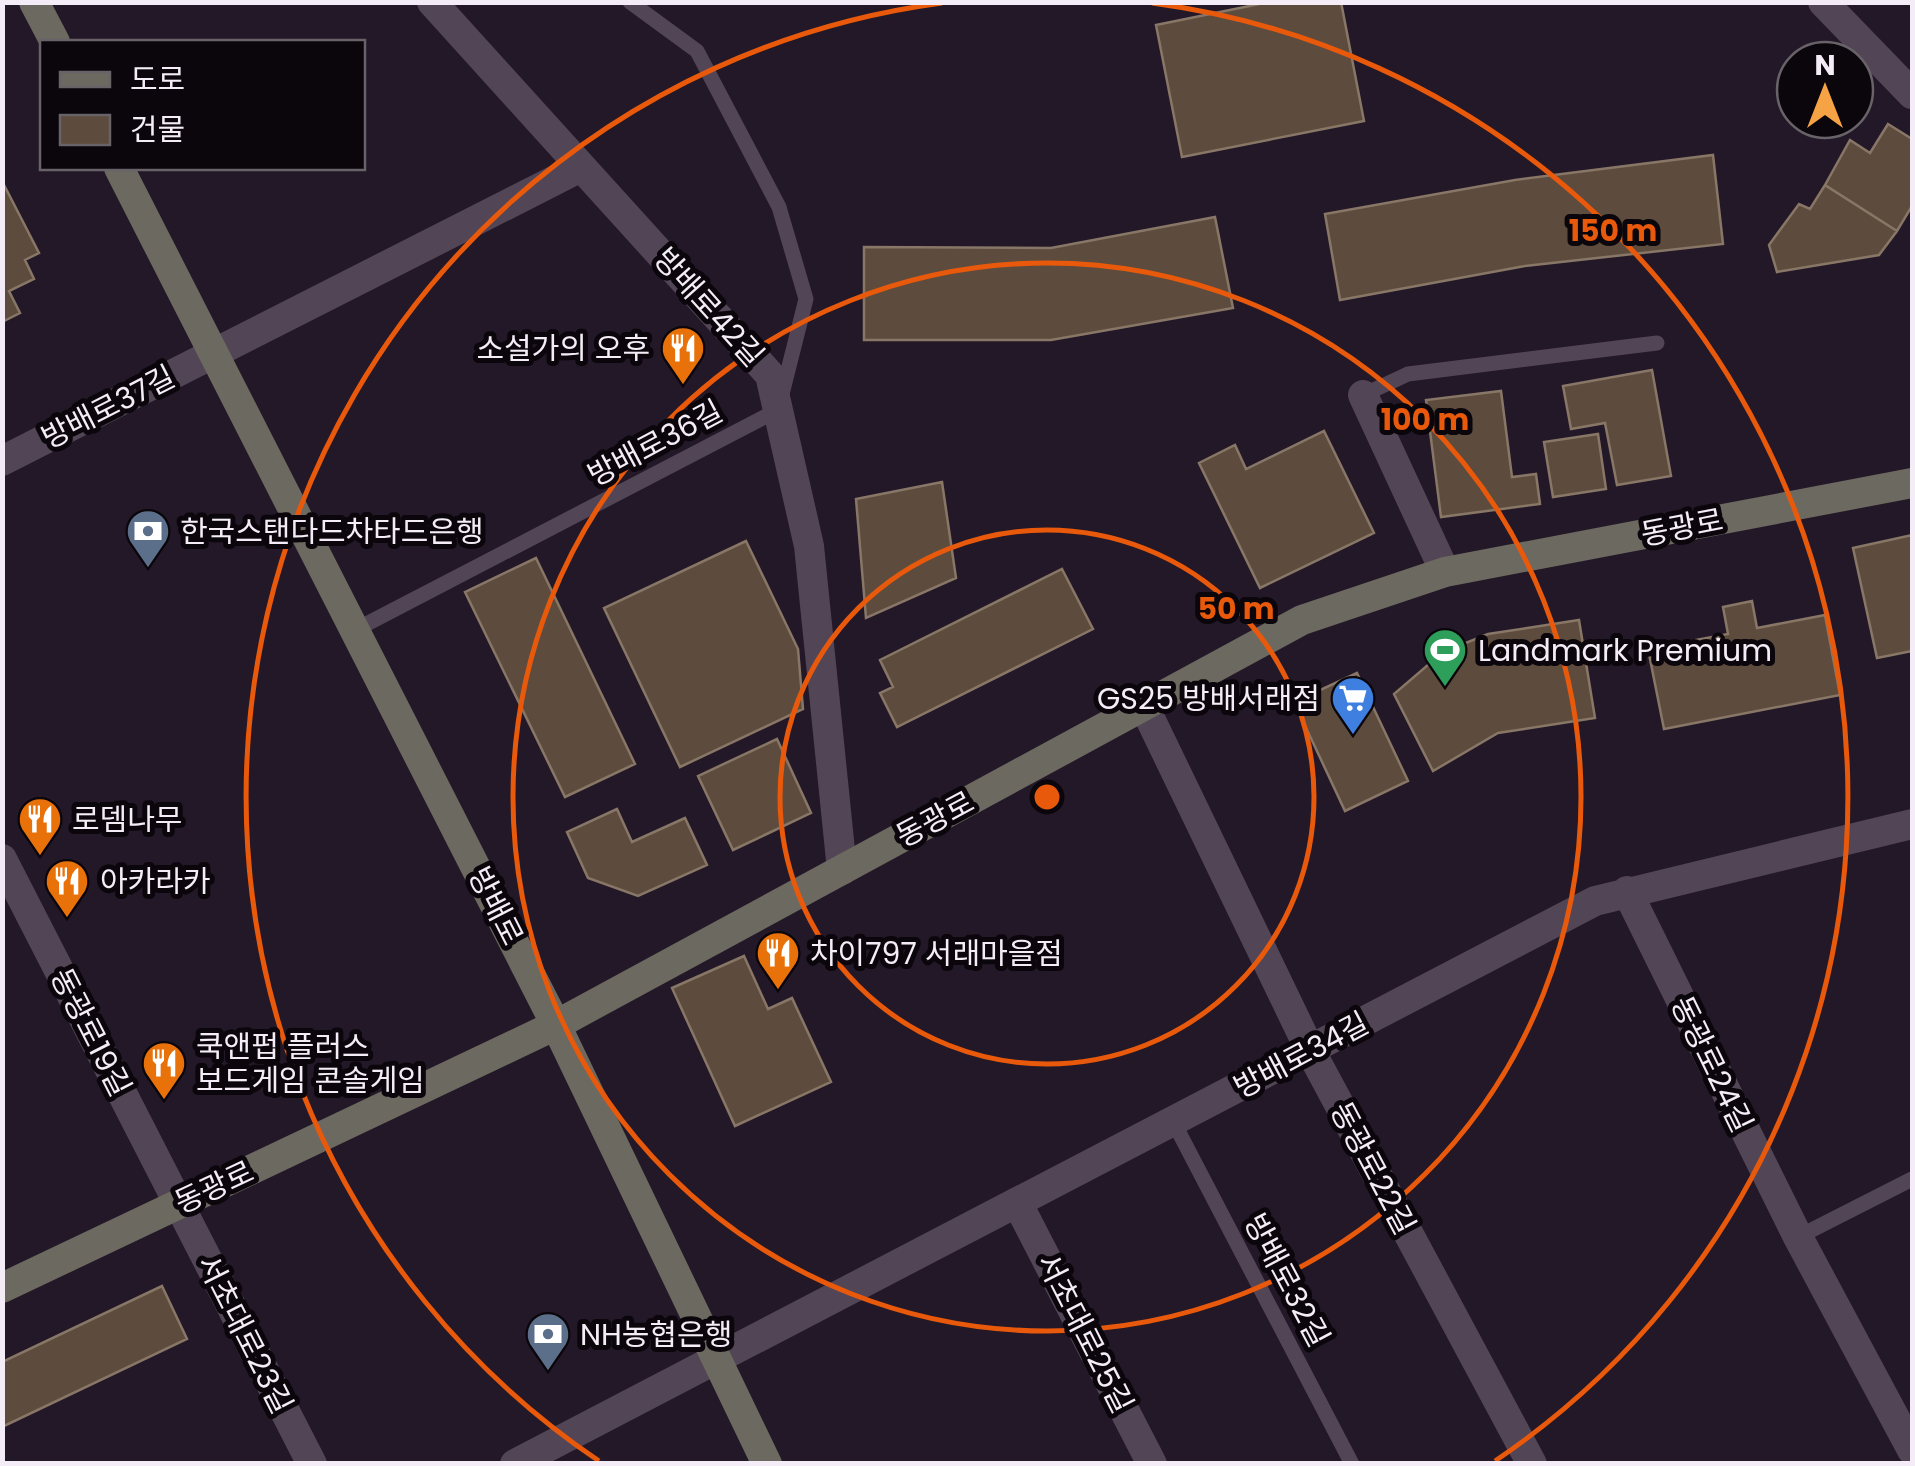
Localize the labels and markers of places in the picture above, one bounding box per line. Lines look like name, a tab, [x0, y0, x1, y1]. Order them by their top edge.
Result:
restaurant icon: 소설가의 오후	[660, 325, 706, 386]
place label: 소설가의 오후	[476, 327, 650, 370]
bank icon: 한국스탠다드차타드은행	[125, 508, 171, 569]
place label: 한국스탠다드차타드은행	[180, 510, 484, 553]
sports icon: Landmark Premium	[1422, 627, 1468, 688]
place label: Landmark Premium	[1478, 629, 1772, 672]
supermarket icon: GS25 방배서래점	[1330, 675, 1376, 736]
place label: GS25 방배서래점	[1097, 677, 1320, 720]
centre of rings	[1029, 779, 1065, 815]
restaurant icon: 로뎀나무	[17, 796, 63, 857]
place label: 로뎀나무	[72, 798, 182, 841]
restaurant icon: 아카라카	[44, 858, 90, 919]
place label: 아카라카	[100, 860, 210, 903]
restaurant icon: 차이797 서래마을점	[755, 930, 801, 991]
place label: 차이797 서래마을점	[810, 932, 1063, 975]
place label: 쿡앤펍 플러스 보드게임 콘솔게임	[196, 1025, 425, 1102]
restaurant icon: 쿡앤펍 플러스 보드게임 콘솔게임	[141, 1040, 187, 1101]
bank icon: NH농협은행	[525, 1311, 571, 1372]
place label: NH농협은행	[580, 1313, 732, 1356]

